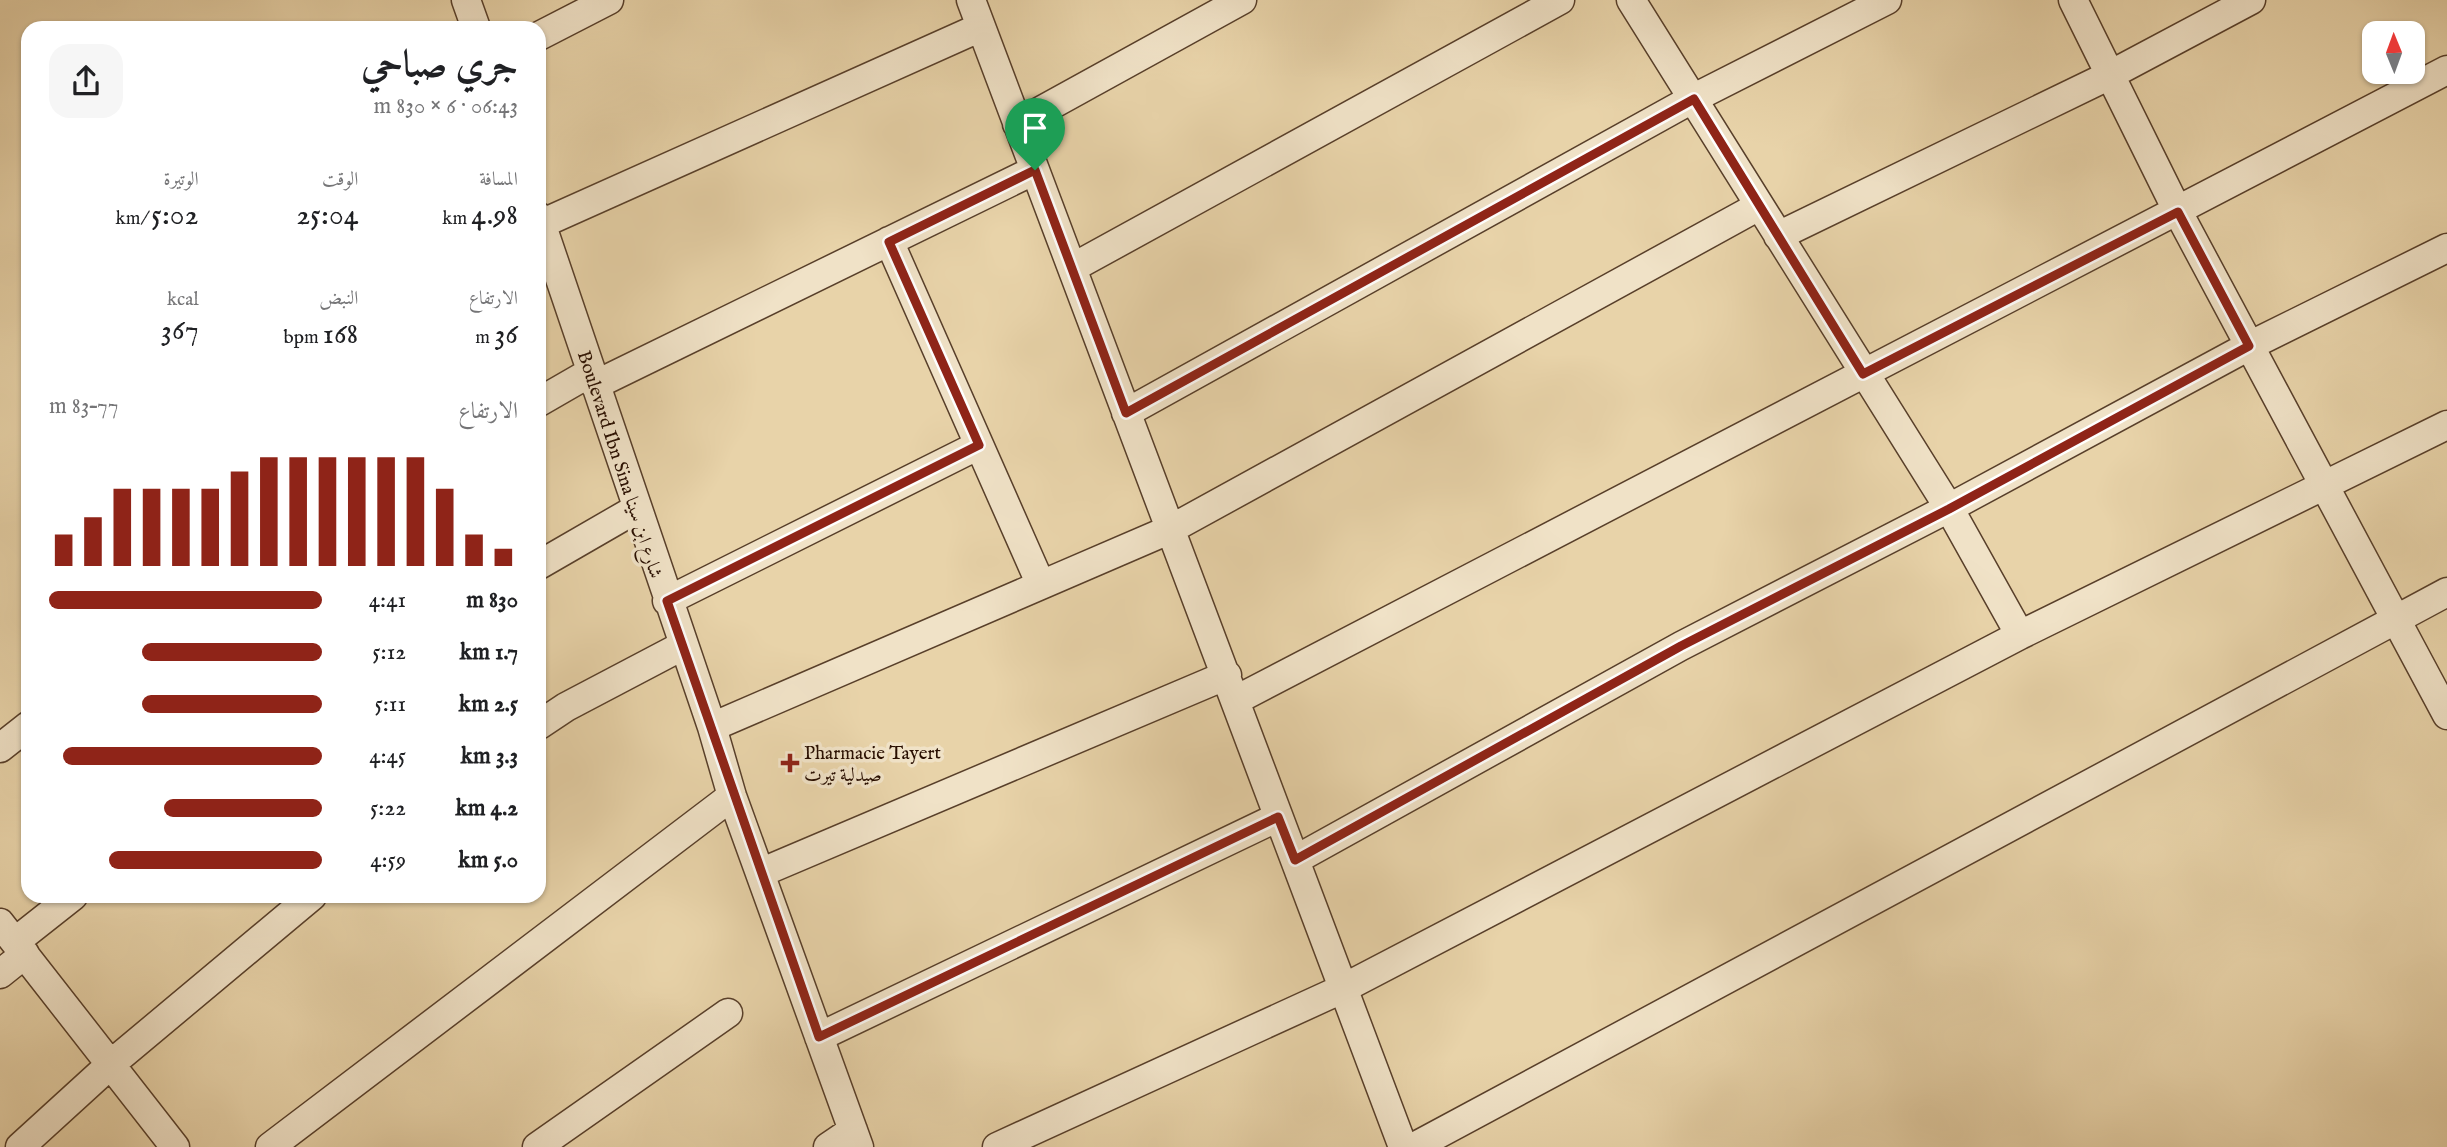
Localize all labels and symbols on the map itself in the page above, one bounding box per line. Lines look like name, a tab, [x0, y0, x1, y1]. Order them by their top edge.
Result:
north arrow	[2362, 21, 2426, 84]
pin	[1005, 98, 1065, 170]
street label: Boulevard Ibn Sina شارع ابن سينا	[569, 348, 667, 582]
place label: Pharmacie Tayert صيدلية تيرت	[804, 742, 941, 788]
marker: Pharmacie Tayert صيدلية تيرت	[782, 755, 798, 771]

